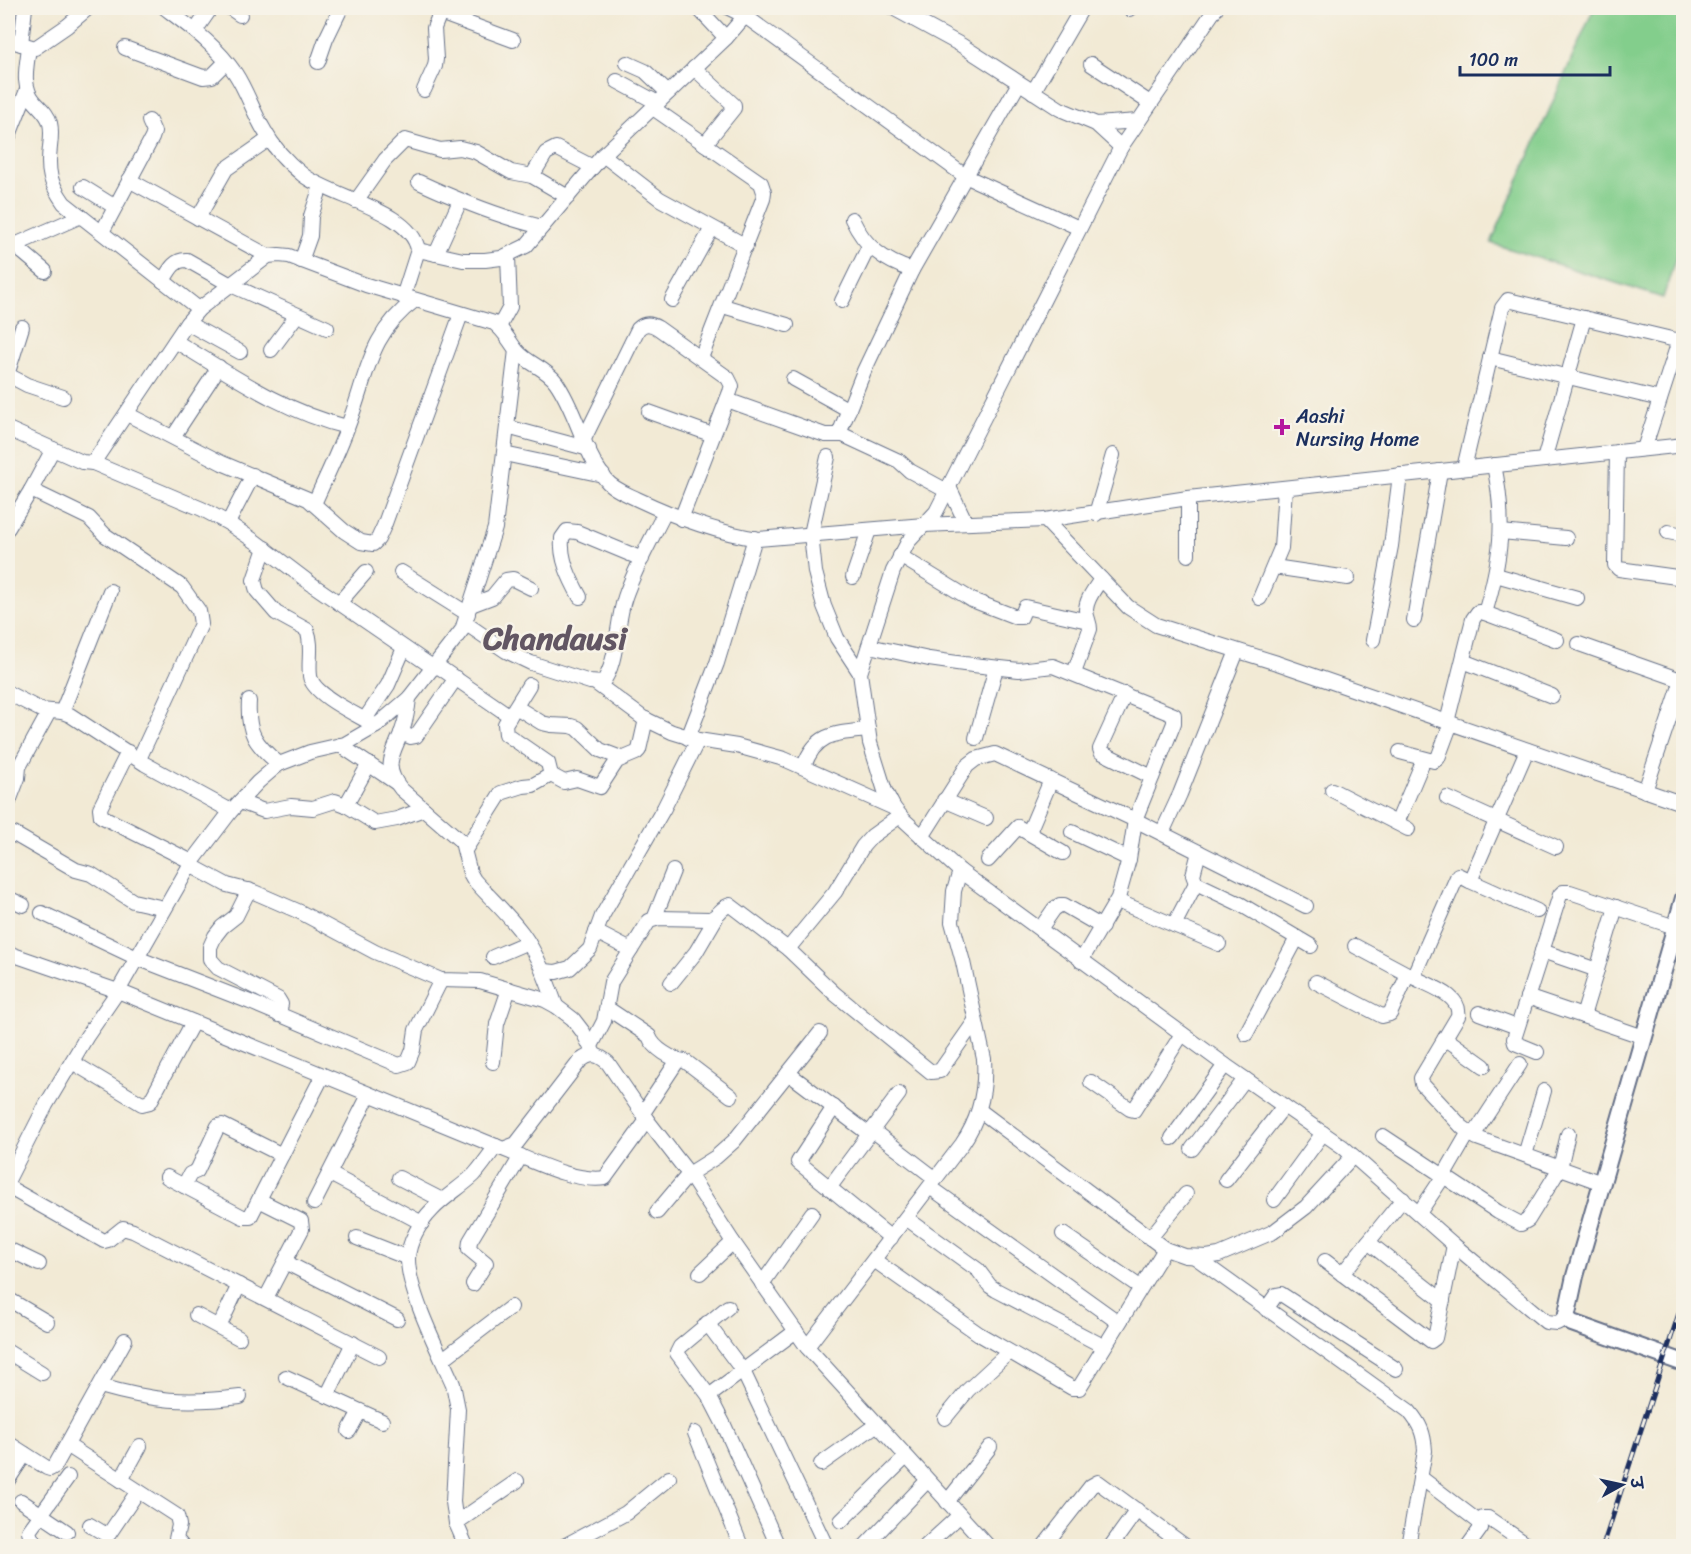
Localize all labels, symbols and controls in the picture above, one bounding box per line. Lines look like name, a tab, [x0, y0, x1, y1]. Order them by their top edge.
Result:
scale bar	[1460, 39, 1610, 77]
text: 100 m	[1469, 44, 1518, 76]
place label: Aashi Nursing Home	[1295, 399, 1419, 457]
marker: Aashi Nursing Home	[1273, 418, 1291, 436]
district label: Chandausi	[482, 610, 629, 667]
north arrow	[1592, 1455, 1652, 1515]
text: उ	[1621, 1474, 1652, 1492]

